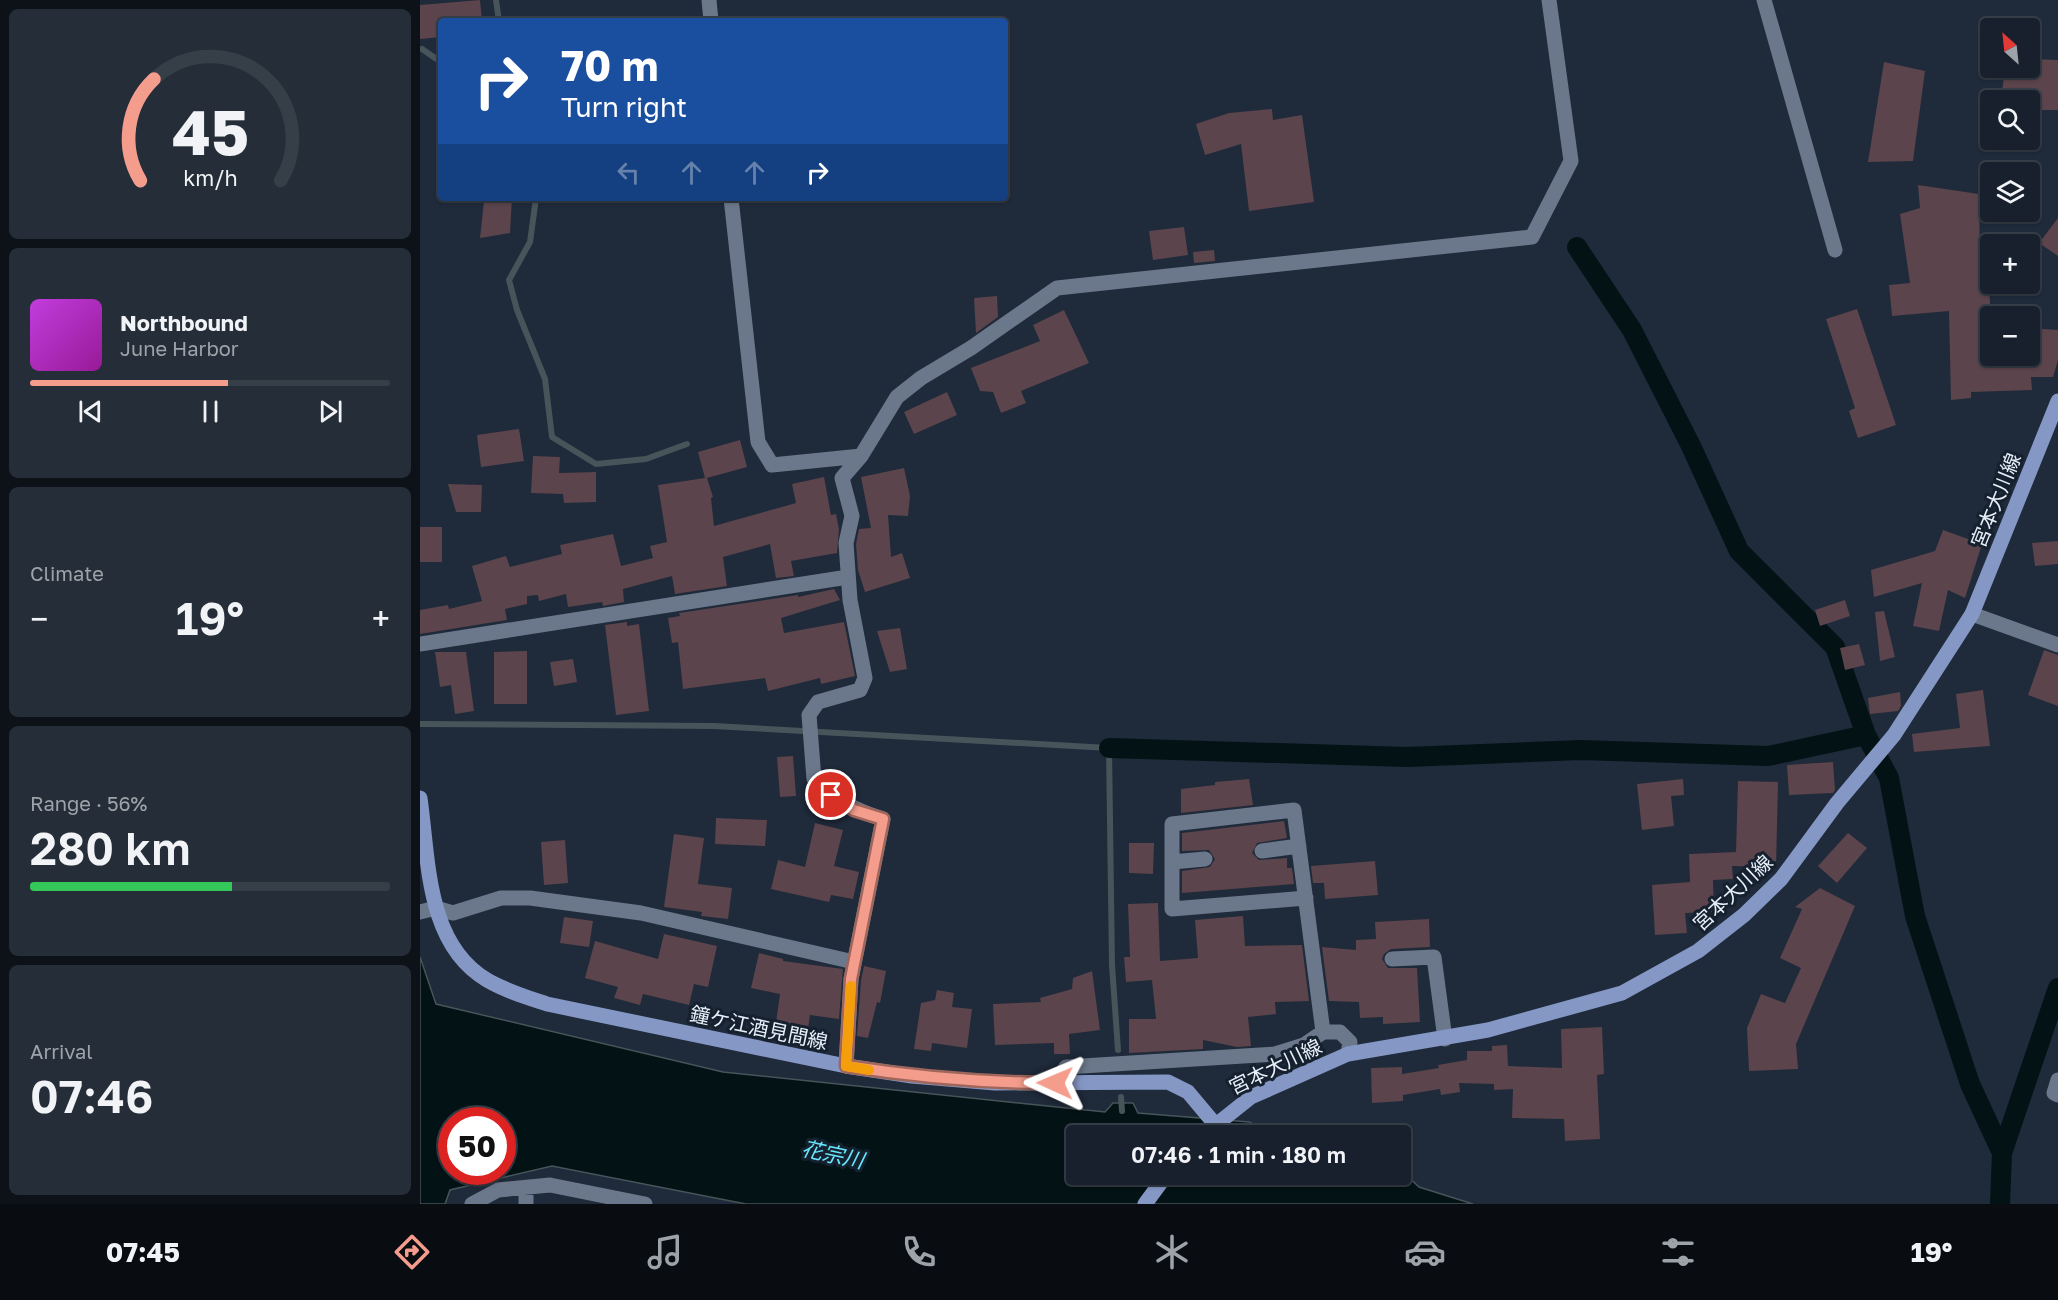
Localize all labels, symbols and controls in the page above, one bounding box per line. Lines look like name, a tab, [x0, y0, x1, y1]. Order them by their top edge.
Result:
north arrow	[1980, 18, 2040, 78]
map controls	[1980, 18, 2040, 366]
text: 70 m	[561, 40, 658, 90]
icon: right	[462, 42, 540, 120]
button: search	[1980, 90, 2040, 150]
text: Turn right	[561, 91, 687, 123]
text: 45	[171, 94, 249, 169]
icon: left	[612, 156, 645, 189]
icon: ahead	[675, 156, 708, 189]
icon: ahead	[738, 156, 771, 189]
icon: right	[801, 156, 834, 189]
button: layers	[1980, 162, 2040, 222]
text: km/h	[183, 165, 237, 191]
button: +	[1980, 234, 2040, 294]
button: −	[1980, 306, 2040, 366]
text: Northbound	[120, 309, 248, 336]
text: June Harbor	[120, 336, 239, 360]
icon: previous	[74, 395, 107, 428]
icon: pause	[194, 395, 227, 428]
icon: next	[314, 395, 347, 428]
street label: 宮本大川線	[1965, 449, 2025, 551]
text: Climate	[30, 561, 104, 585]
text: 19°	[176, 591, 244, 645]
text: −	[30, 599, 48, 638]
text: +	[372, 599, 390, 638]
pin	[805, 769, 856, 820]
icon: arrive	[814, 778, 847, 811]
text: Range · 56%	[30, 791, 147, 815]
text: 280 km	[30, 821, 191, 875]
street label: 宮本大川線	[1687, 849, 1777, 935]
street label: 鐘ケ江酒見間線	[688, 1001, 830, 1053]
street label: 宮本大川線	[1225, 1033, 1325, 1099]
text: Arrival	[30, 1039, 93, 1063]
position arrow	[1023, 1051, 1087, 1115]
text: 07:46	[30, 1069, 153, 1123]
speed limit sign: 50	[438, 1107, 516, 1185]
water label: 花宗川	[799, 1135, 868, 1174]
text: 07:46 · 1 min · 180 m	[1131, 1141, 1346, 1168]
icon: directions	[391, 1231, 433, 1273]
icon: music	[644, 1231, 686, 1273]
icon: phone	[898, 1231, 940, 1273]
icon: climate	[1151, 1231, 1193, 1273]
icon: car	[1404, 1231, 1446, 1273]
icon: filters	[1657, 1231, 1699, 1273]
text: 07:45	[106, 1236, 180, 1268]
text: 19°	[1911, 1236, 1952, 1268]

